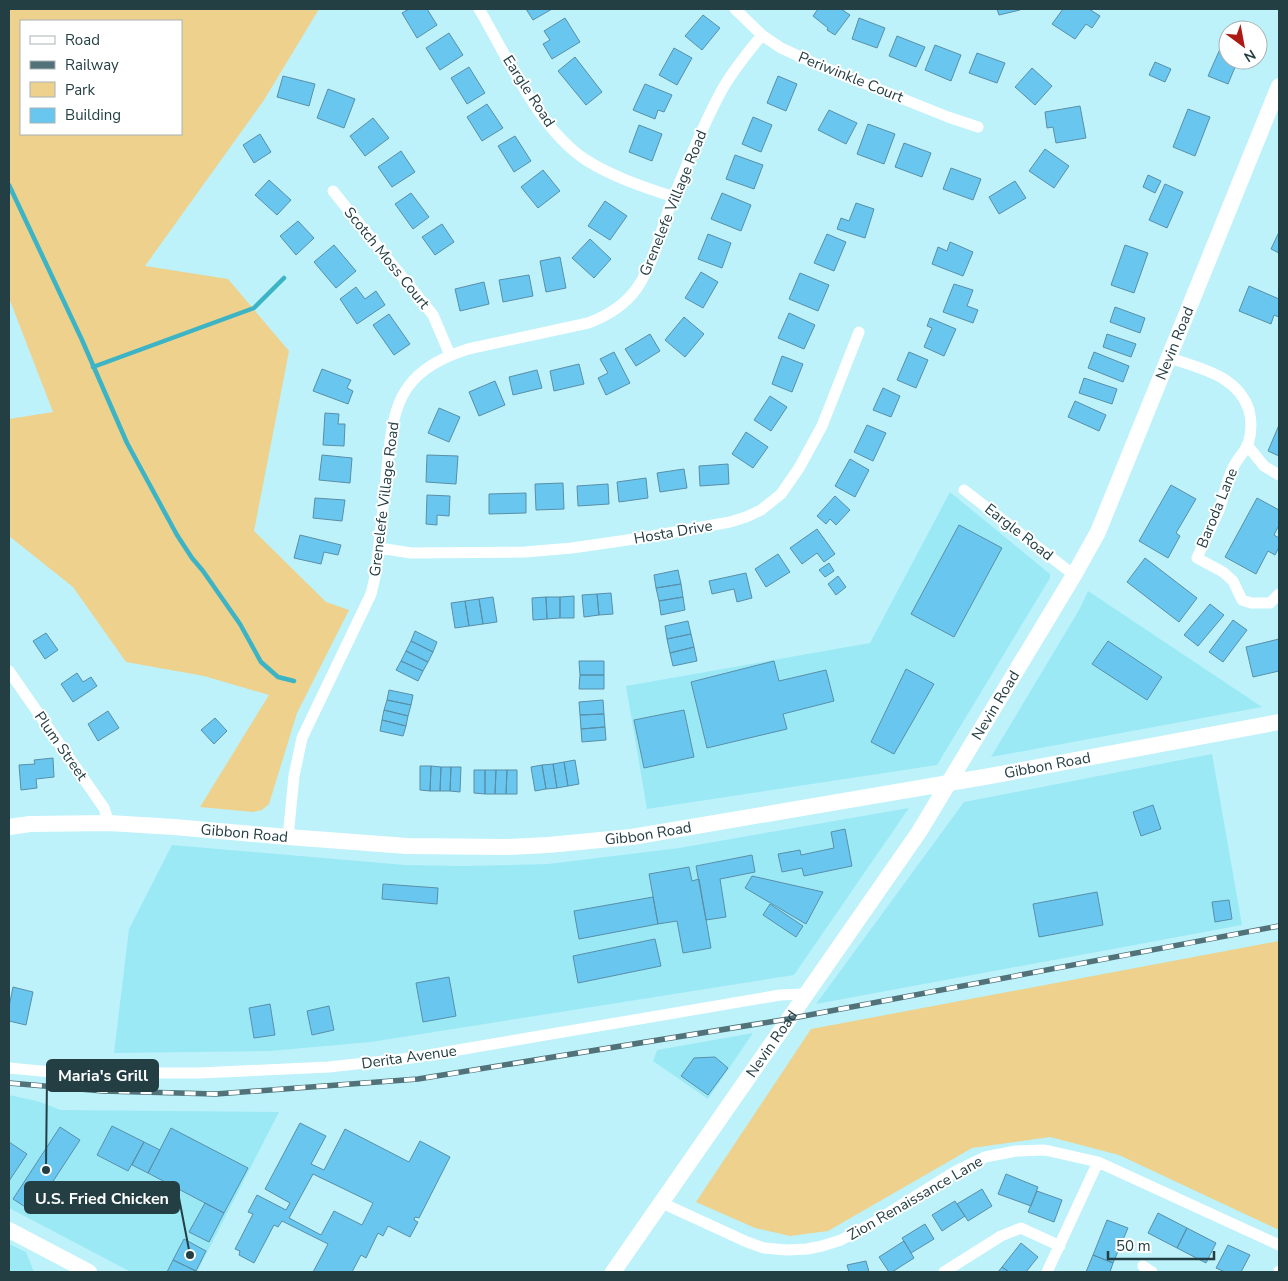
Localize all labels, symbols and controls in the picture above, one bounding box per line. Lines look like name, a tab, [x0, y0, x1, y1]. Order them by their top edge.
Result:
legend	[20, 20, 182, 135]
north arrow	[1218, 20, 1268, 70]
text: Road	[65, 30, 100, 50]
text: N	[1240, 45, 1259, 66]
street label: Periwinkle Court	[795, 47, 907, 107]
street label: Eargle Road	[498, 51, 560, 131]
text: Railway	[65, 55, 119, 75]
text: Park	[65, 80, 95, 100]
text: Building	[65, 105, 121, 125]
street label: Grenelefe Village Road	[635, 127, 711, 279]
street label: Scotch Moss Court	[340, 203, 435, 314]
street label: Nevin Road	[1151, 304, 1198, 383]
street label: Grenelefe Village Road	[365, 420, 403, 578]
street label: Baroda Lane	[1192, 465, 1242, 551]
street label: Eargle Road	[981, 499, 1057, 565]
street label: Hosta Drive	[632, 515, 714, 549]
street label: Nevin Road	[967, 667, 1024, 744]
street label: Plum Street	[30, 708, 93, 785]
street label: Gibbon Road	[1002, 747, 1092, 783]
street label: Gibbon Road	[604, 817, 693, 850]
street label: Gibbon Road	[200, 819, 289, 847]
street label: Nevin Road	[741, 1006, 802, 1081]
street label: Derita Avenue	[360, 1040, 458, 1074]
callout: Maria's Grill	[47, 1060, 158, 1091]
text: Maria's Grill	[58, 1065, 148, 1087]
street label: Zion Renaissance Lane	[844, 1151, 986, 1245]
callout: U.S. Fried Chicken	[25, 1182, 179, 1213]
text: U.S. Fried Chicken	[35, 1188, 169, 1210]
scale bar	[1108, 1228, 1214, 1260]
text: 50 m	[1116, 1236, 1151, 1256]

